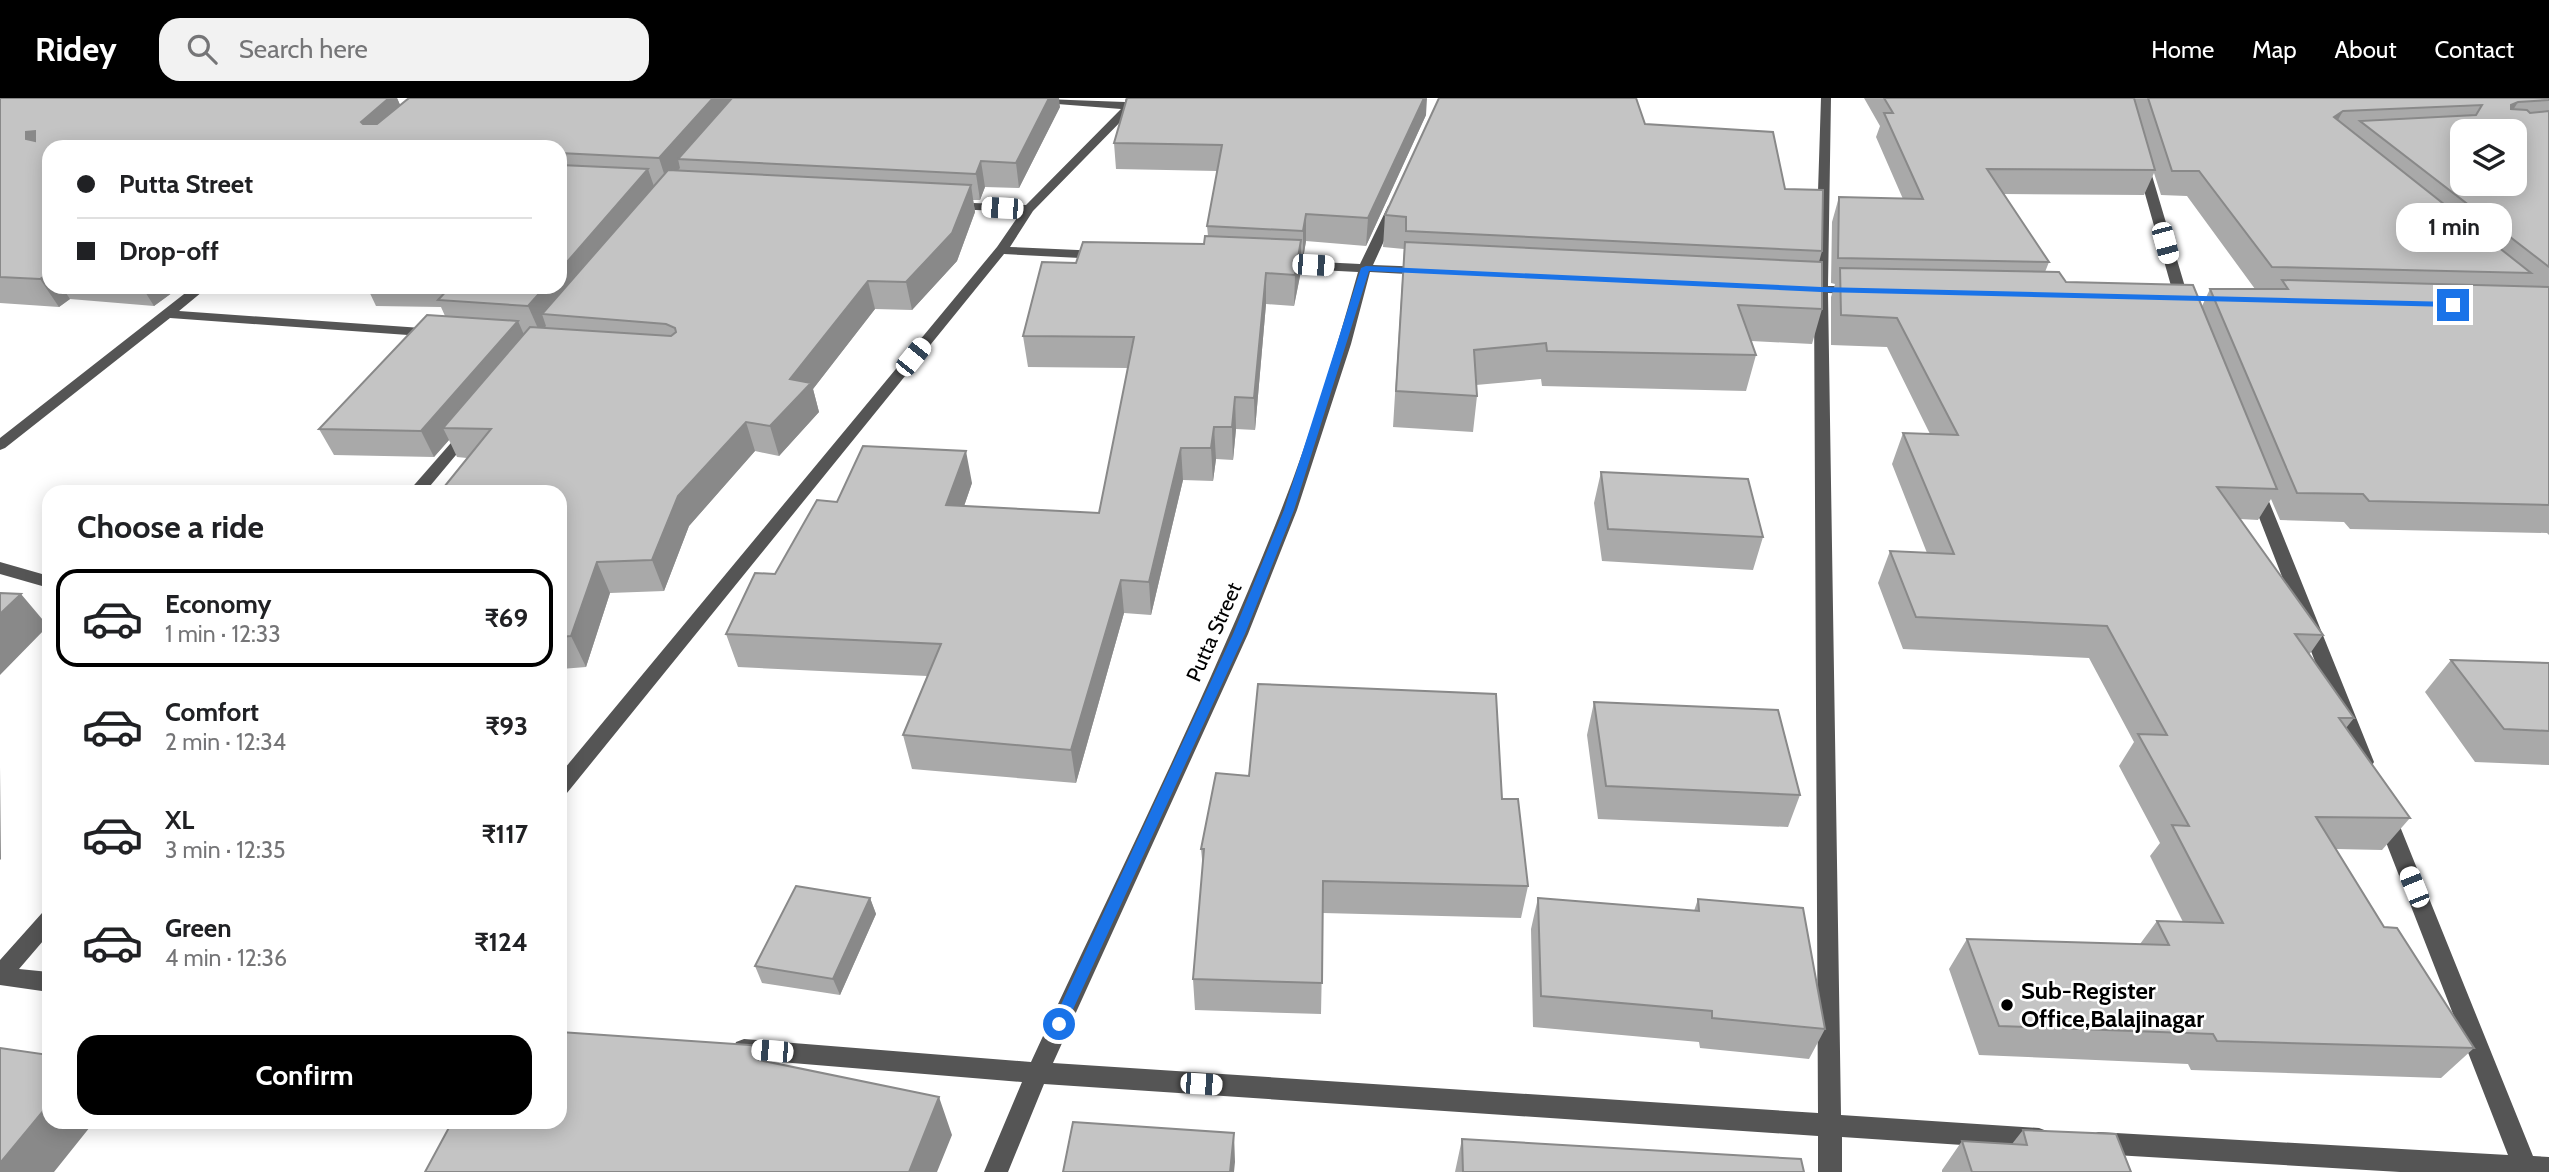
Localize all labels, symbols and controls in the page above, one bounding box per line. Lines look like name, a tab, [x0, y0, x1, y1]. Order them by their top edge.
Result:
search box	[159, 18, 649, 81]
text: Ridey	[35, 29, 117, 69]
icon: search	[183, 30, 221, 68]
text: Search here	[239, 33, 368, 65]
text: Home	[2151, 35, 2214, 64]
text: Map	[2252, 35, 2297, 64]
text: About	[2335, 35, 2397, 64]
text: Contact	[2435, 35, 2514, 64]
map controls	[2450, 119, 2527, 196]
button: layers	[2450, 119, 2527, 196]
text: Putta Street	[119, 168, 253, 200]
car	[981, 196, 1024, 220]
callout: 1 min	[2395, 204, 2511, 252]
text: 1 min	[2428, 213, 2480, 241]
car	[2150, 220, 2181, 266]
text: Drop-off	[119, 235, 219, 267]
car	[1292, 253, 1335, 277]
route end	[2437, 289, 2469, 321]
car	[892, 334, 935, 380]
text: Choose a ride	[77, 507, 264, 546]
street label: Putta Street	[1181, 578, 1246, 685]
icon: car	[81, 587, 144, 650]
text: Economy	[165, 588, 271, 620]
text: ₹69	[485, 602, 528, 634]
text: 1 min · 12:33	[165, 620, 281, 648]
icon: car	[81, 695, 144, 758]
text: Comfort	[165, 696, 259, 728]
text: ₹93	[485, 710, 528, 742]
text: 2 min · 12:34	[165, 728, 286, 756]
icon: car	[81, 803, 144, 866]
text: XL	[165, 804, 194, 836]
text: ₹117	[481, 818, 528, 850]
text: 3 min · 12:35	[165, 836, 286, 864]
car	[2397, 864, 2432, 910]
icon: car	[81, 911, 144, 974]
text: Green	[165, 912, 232, 944]
text: ₹124	[474, 926, 528, 958]
text: 4 min · 12:36	[165, 944, 287, 972]
place label: Sub-Register Office,Balajinagar	[2021, 976, 2204, 1033]
marker: Sub-Register Office,Balajinagar	[1999, 997, 2015, 1013]
route start	[1043, 1008, 1075, 1040]
button: Confirm	[77, 1035, 532, 1115]
car	[751, 1039, 794, 1063]
car	[1180, 1072, 1223, 1096]

